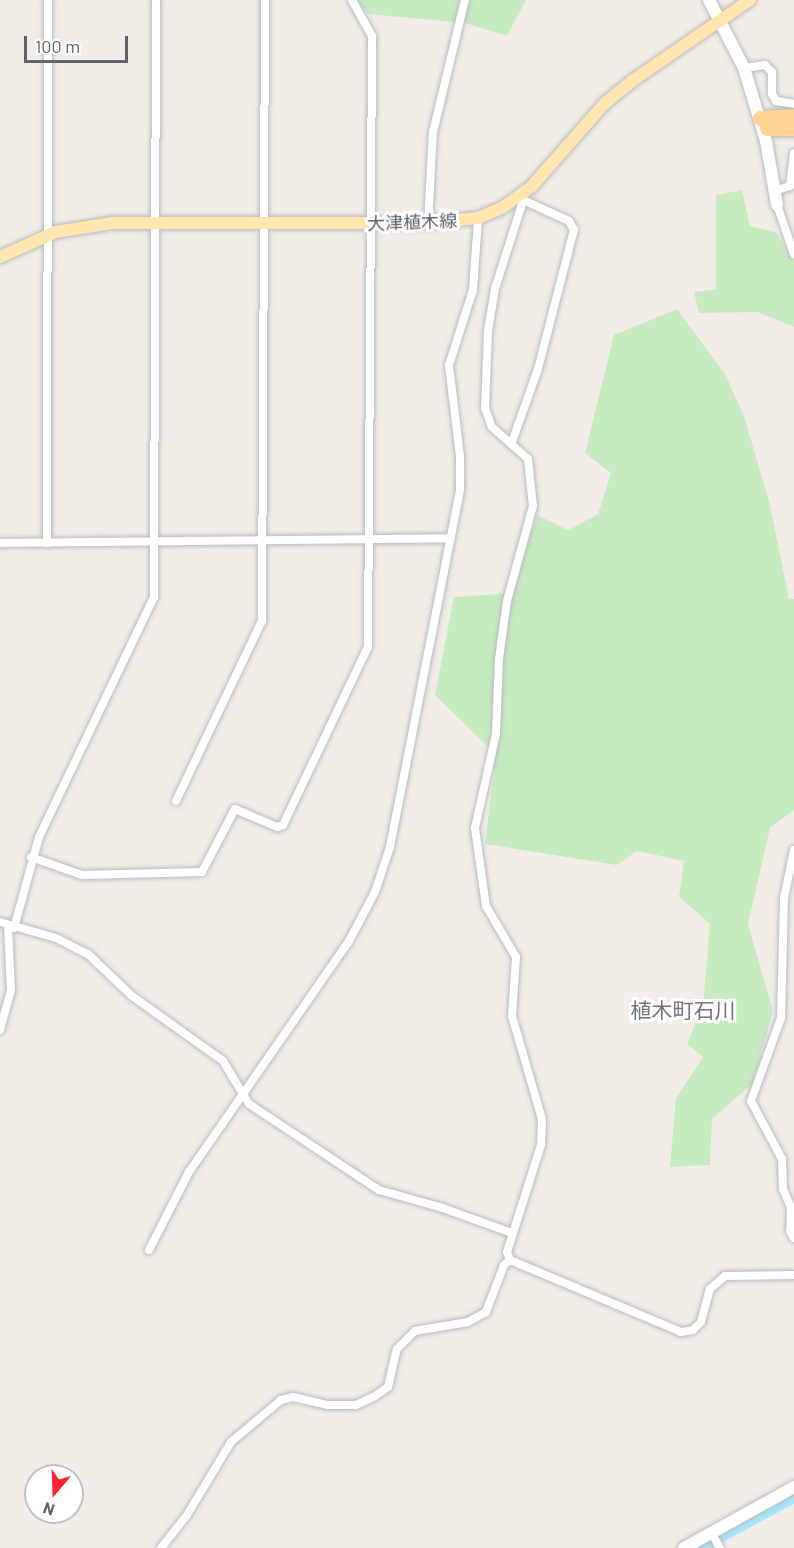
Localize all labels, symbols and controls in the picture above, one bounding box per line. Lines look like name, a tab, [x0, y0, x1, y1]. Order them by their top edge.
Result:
scale bar	[27, 24, 130, 62]
text: 100 m	[35, 35, 80, 57]
street label: 大津植木線	[367, 210, 457, 234]
district label: 植木町石川	[631, 997, 735, 1023]
north arrow	[24, 1464, 84, 1524]
text: N	[41, 1499, 57, 1520]

